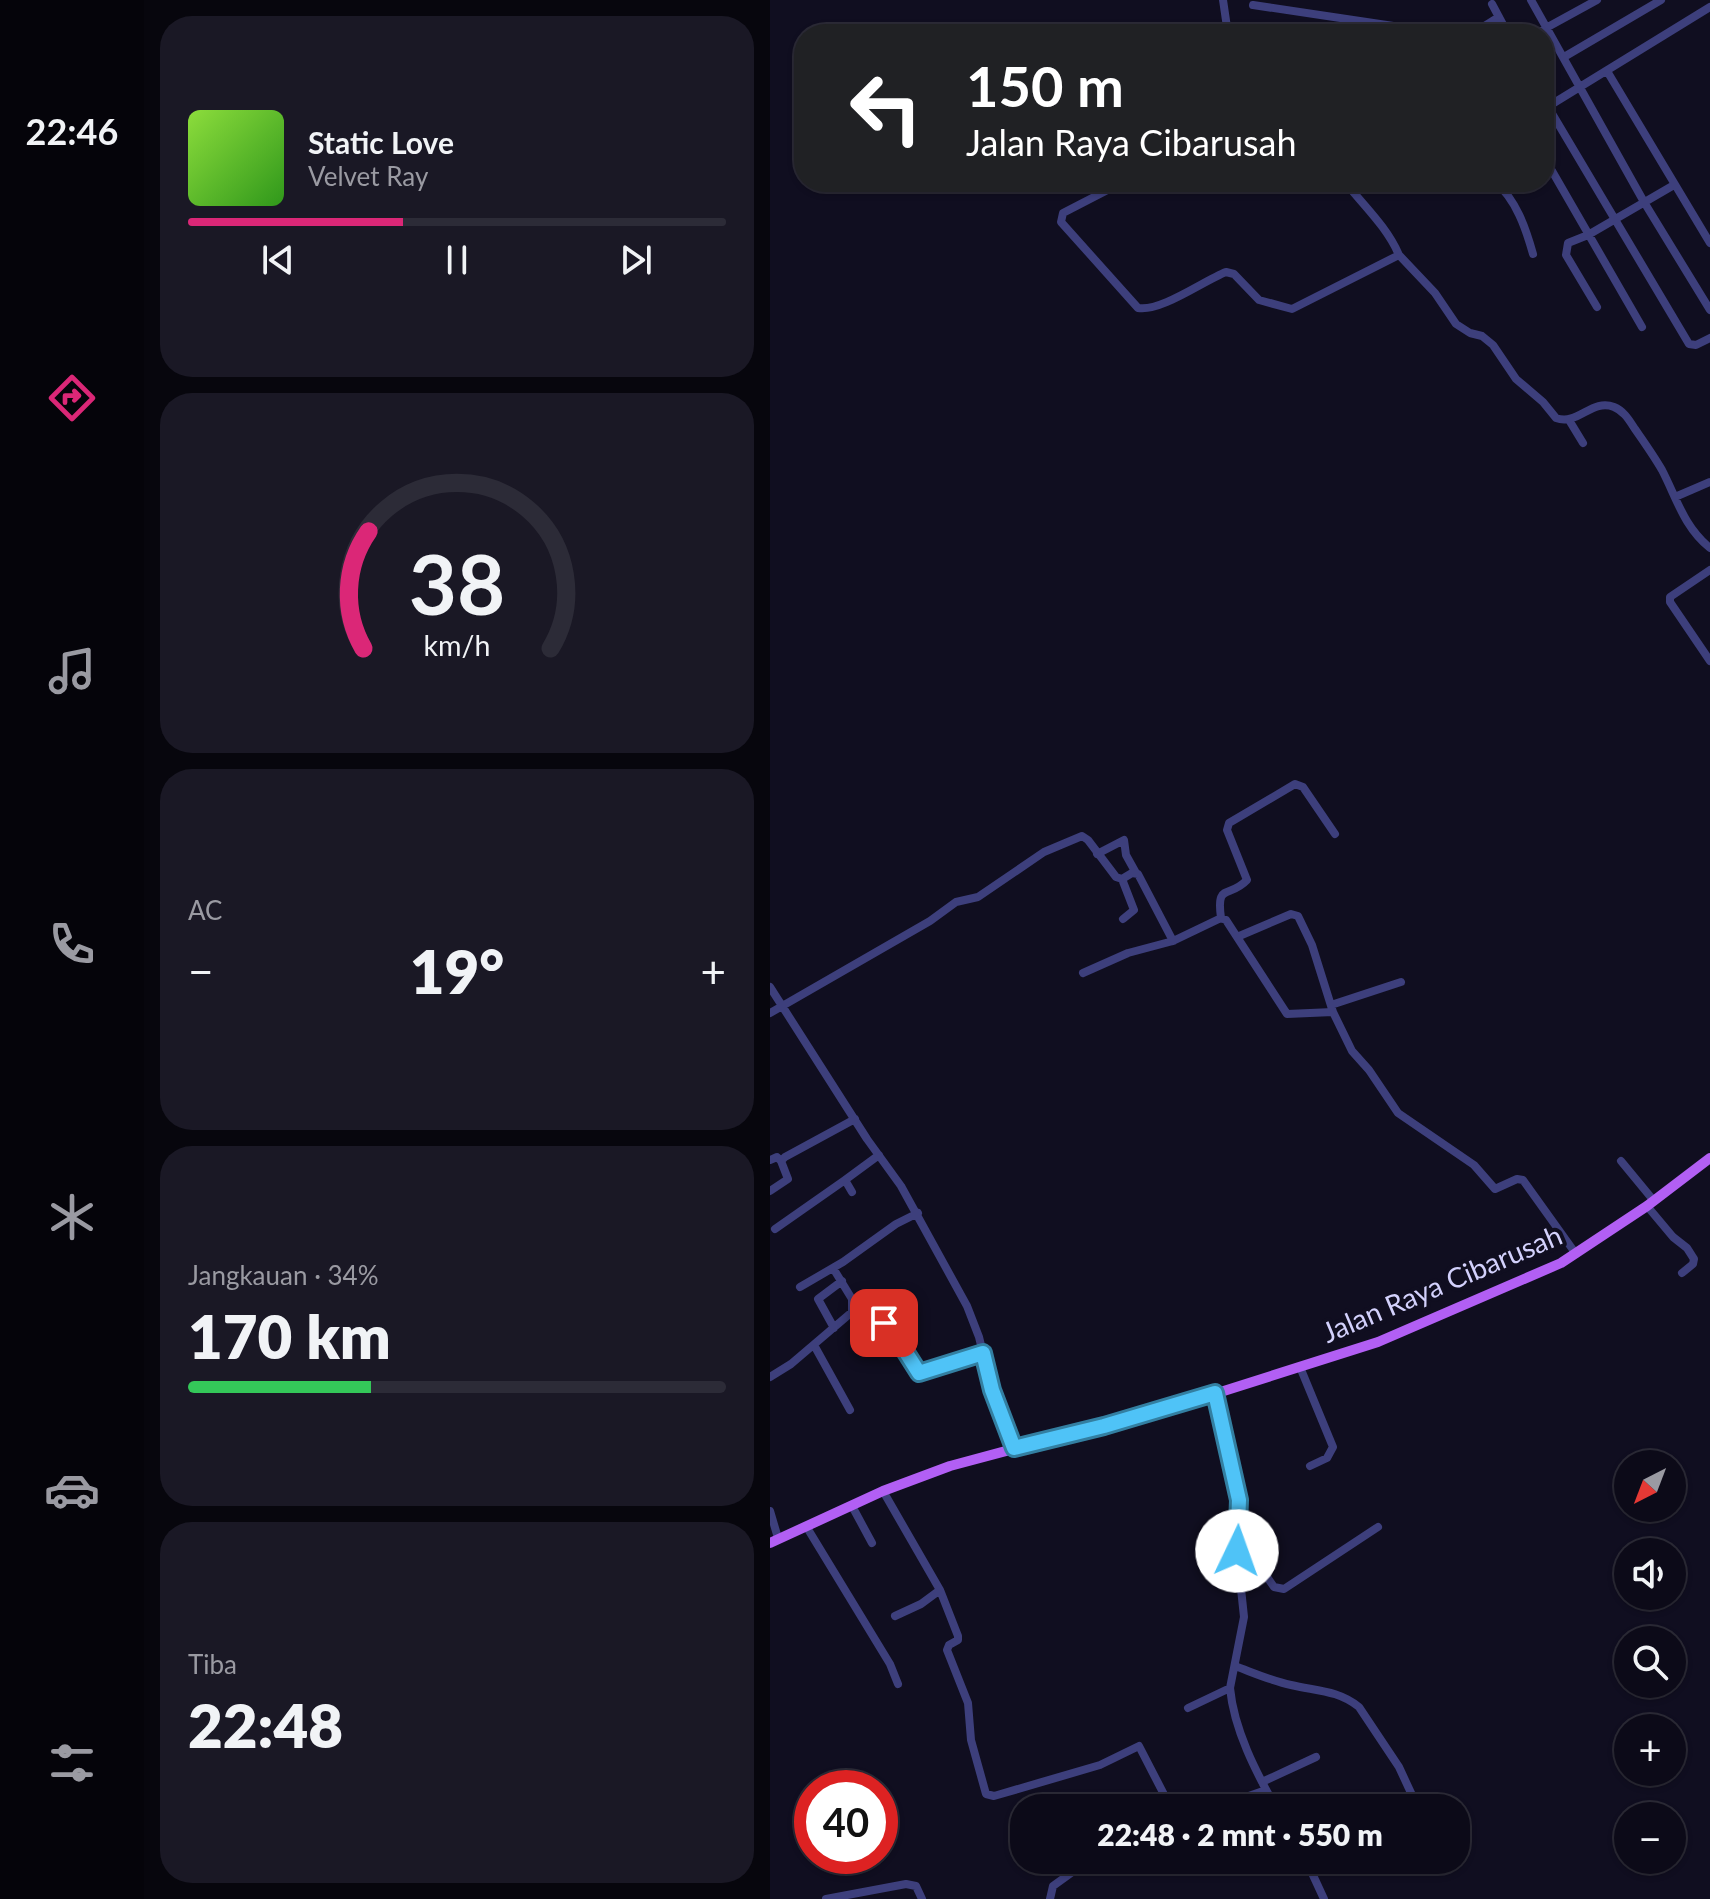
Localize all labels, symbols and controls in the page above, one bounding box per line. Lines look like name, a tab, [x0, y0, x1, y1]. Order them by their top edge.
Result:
text: 150 m	[966, 52, 1124, 119]
icon: left	[834, 56, 938, 160]
text: 22:46	[26, 109, 118, 153]
text: Jalan Raya Cibarusah	[966, 120, 1297, 164]
text: Static Love	[308, 124, 454, 160]
text: Velvet Ray	[308, 160, 428, 192]
icon: previous	[256, 238, 300, 282]
icon: pause	[435, 238, 479, 282]
icon: next	[614, 238, 658, 282]
icon: directions	[44, 370, 100, 426]
text: 38	[409, 532, 505, 632]
text: km/h	[424, 628, 490, 662]
icon: music	[44, 643, 100, 699]
text: AC	[188, 894, 223, 926]
icon: phone	[44, 916, 100, 972]
text: 19°	[410, 935, 504, 1007]
text: −	[188, 945, 214, 997]
text: +	[700, 945, 726, 997]
icon: climate	[44, 1189, 100, 1245]
street label: Jalan Raya Cibarusah	[1317, 1217, 1567, 1349]
text: Jangkauan · 34%	[188, 1259, 379, 1291]
pin	[850, 1289, 918, 1357]
text: 170 km	[188, 1300, 391, 1372]
icon: arrive	[862, 1301, 906, 1345]
north arrow	[1614, 1450, 1686, 1522]
map controls	[1614, 1450, 1686, 1874]
icon: car	[44, 1462, 100, 1518]
position arrow	[1195, 1509, 1279, 1593]
button: sound	[1614, 1538, 1686, 1610]
button: search	[1614, 1626, 1686, 1698]
text: Tiba	[188, 1648, 237, 1680]
text: 22:48	[188, 1689, 343, 1761]
button: +	[1614, 1714, 1686, 1786]
icon: filters	[44, 1735, 100, 1791]
speed limit sign: 40	[794, 1770, 898, 1874]
button: −	[1614, 1802, 1686, 1874]
text: 22:48 · 2 mnt · 550 m	[1097, 1816, 1383, 1852]

